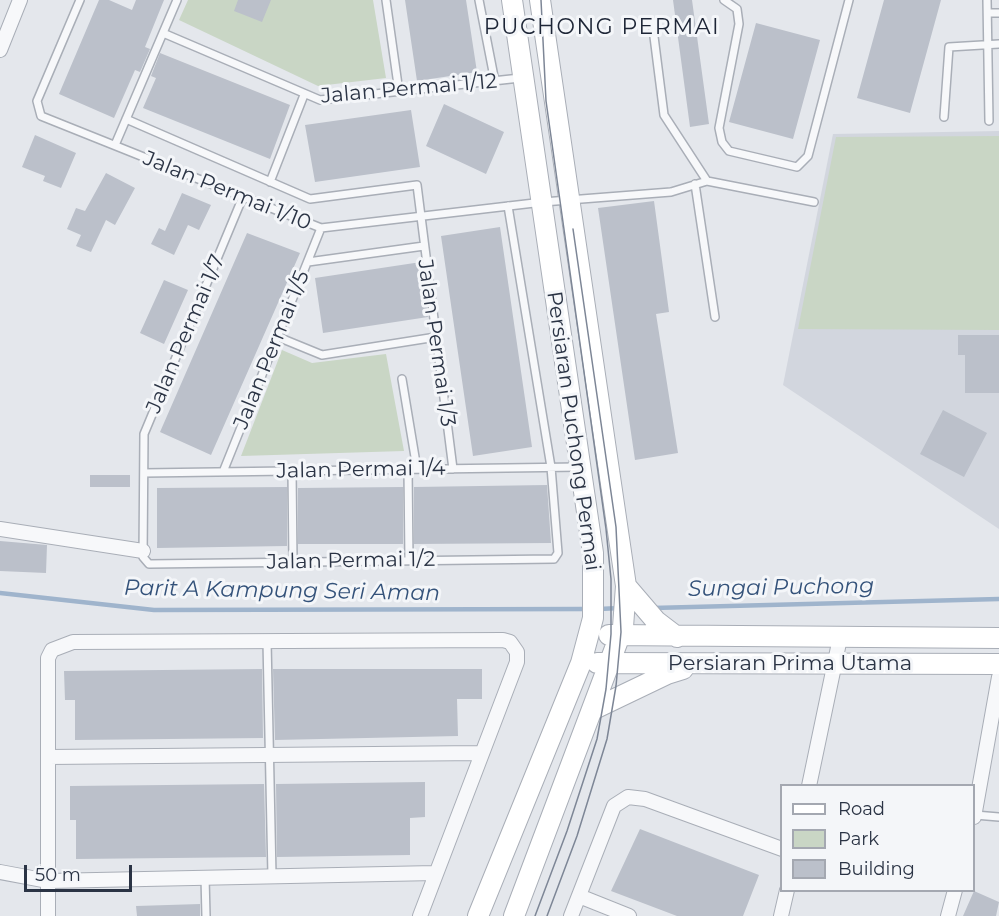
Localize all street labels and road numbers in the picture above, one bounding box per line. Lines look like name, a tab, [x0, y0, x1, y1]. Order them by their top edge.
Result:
street label: Jalan Permai 1/12	[320, 69, 498, 109]
street label: Jalan Permai 1/10	[139, 146, 315, 236]
street label: Jalan Permai 1/7	[141, 251, 231, 417]
street label: Jalan Permai 1/3	[412, 258, 460, 428]
street label: Jalan Permai 1/5	[229, 267, 315, 433]
street label: Persiaran Puchong Permai	[541, 290, 605, 572]
street label: Jalan Permai 1/4	[276, 456, 446, 484]
street label: Jalan Permai 1/2	[266, 547, 436, 575]
street label: Persiaran Prima Utama	[668, 651, 912, 677]

